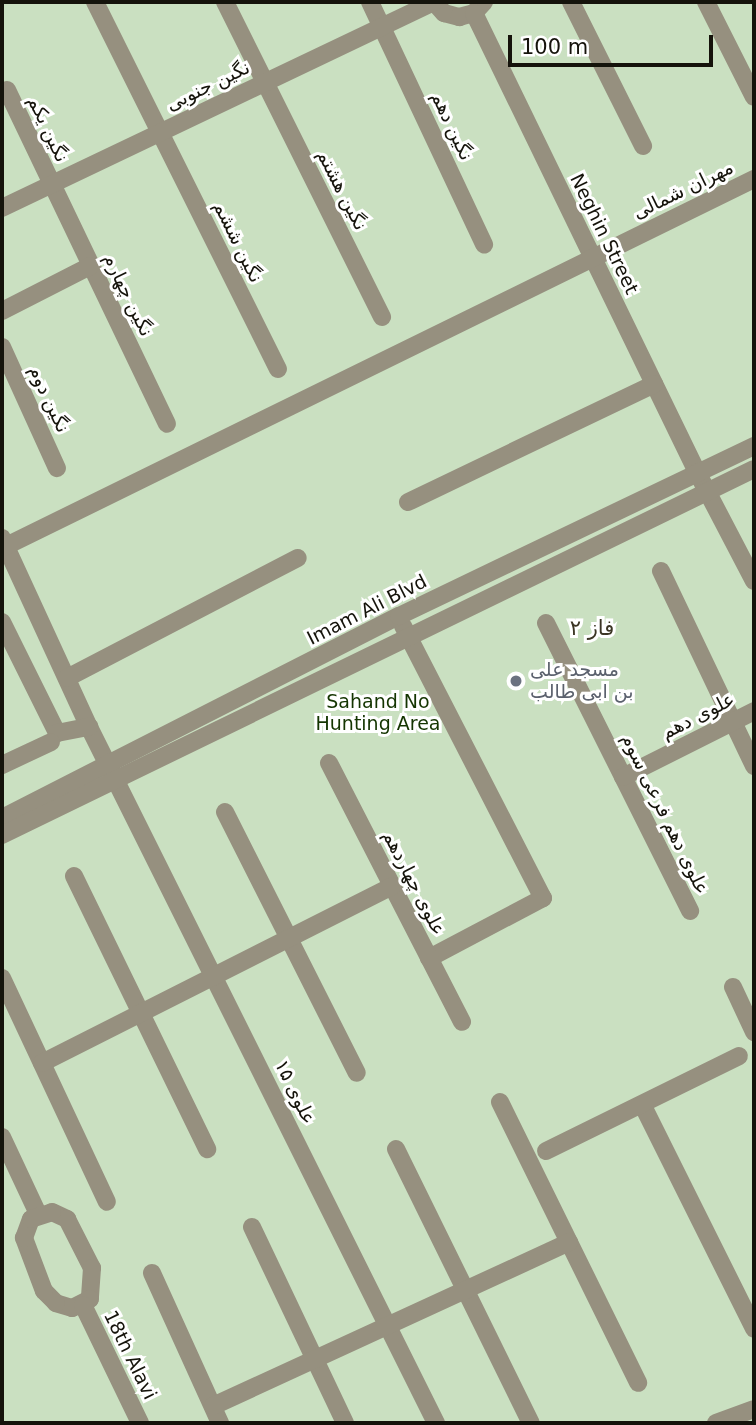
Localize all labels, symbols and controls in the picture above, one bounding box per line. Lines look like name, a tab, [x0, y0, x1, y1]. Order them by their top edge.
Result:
scale bar	[511, 21, 716, 65]
text: 100 m	[521, 35, 588, 59]
street label: نگین جنوبی	[162, 56, 254, 116]
street label: نگین دهم	[426, 88, 478, 164]
street label: نگین یکم	[23, 92, 73, 166]
street label: نگین هشتم	[312, 146, 372, 234]
street label: مهران شمالی	[629, 156, 737, 224]
street label: Neghin Street	[565, 170, 643, 298]
street label: نگین ششم	[209, 198, 267, 286]
street label: نگین چهارم	[98, 250, 158, 340]
street label: نگین دوم	[24, 362, 74, 436]
street label: Imam Ali Blvd	[303, 570, 431, 650]
district label: فاز ۲	[570, 615, 614, 641]
place label: مسجد علی بن ابی طالب	[530, 659, 634, 703]
marker: مسجد علی بن ابی طالب	[508, 673, 524, 689]
street label: علوی دهم	[657, 688, 739, 744]
park label: Sahand No Hunting Area	[316, 691, 440, 735]
street label: علوی دهم فرعی سوم	[616, 730, 714, 898]
street label: علوی چهاردهم	[378, 827, 450, 939]
street label: علوی ۱۵	[270, 1056, 320, 1128]
street label: 18th Alavi	[99, 1307, 161, 1403]

